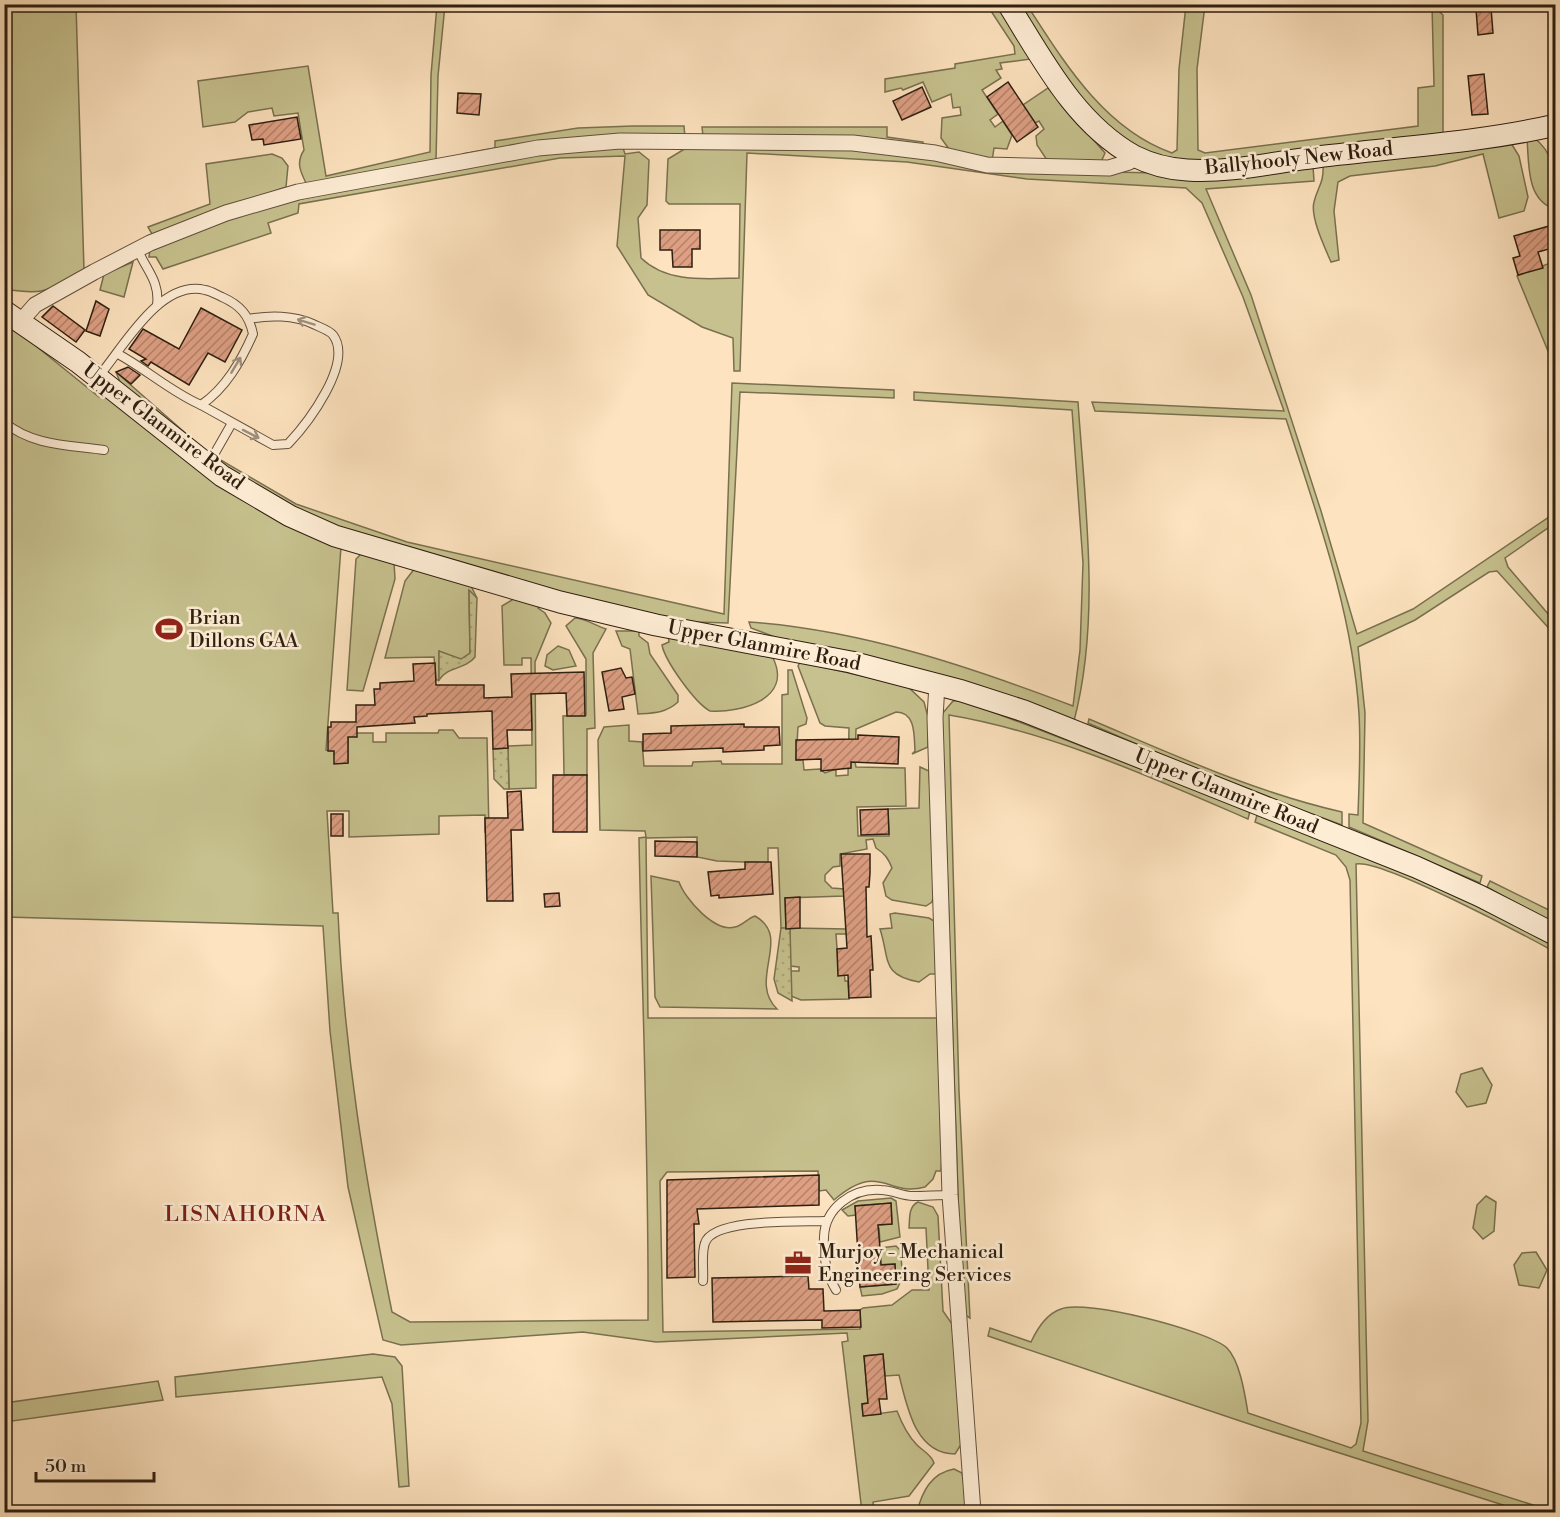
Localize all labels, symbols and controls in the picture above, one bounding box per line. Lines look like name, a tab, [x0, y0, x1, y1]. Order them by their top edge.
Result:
street label: Ballyhooly New Road	[1203, 137, 1395, 181]
one-way arrow	[297, 316, 316, 327]
one-way arrow	[231, 357, 243, 374]
street label: Upper Glanmire Road	[77, 358, 249, 496]
one-way arrow	[242, 429, 260, 441]
place label: Brian Dillons GAA	[188, 606, 300, 654]
sports icon: Brian Dillons GAA	[154, 614, 184, 644]
street label: Upper Glanmire Road	[665, 615, 863, 677]
street label: Upper Glanmire Road	[1130, 744, 1322, 841]
district label: LISNAHORNA	[164, 1201, 328, 1228]
place label: Murjoy - Mechanical Engineering Services	[818, 1240, 1011, 1288]
office icon: Murjoy - Mechanical Engineering Services	[783, 1248, 813, 1278]
scale bar	[36, 1445, 154, 1483]
text: 50 m	[45, 1455, 87, 1478]

